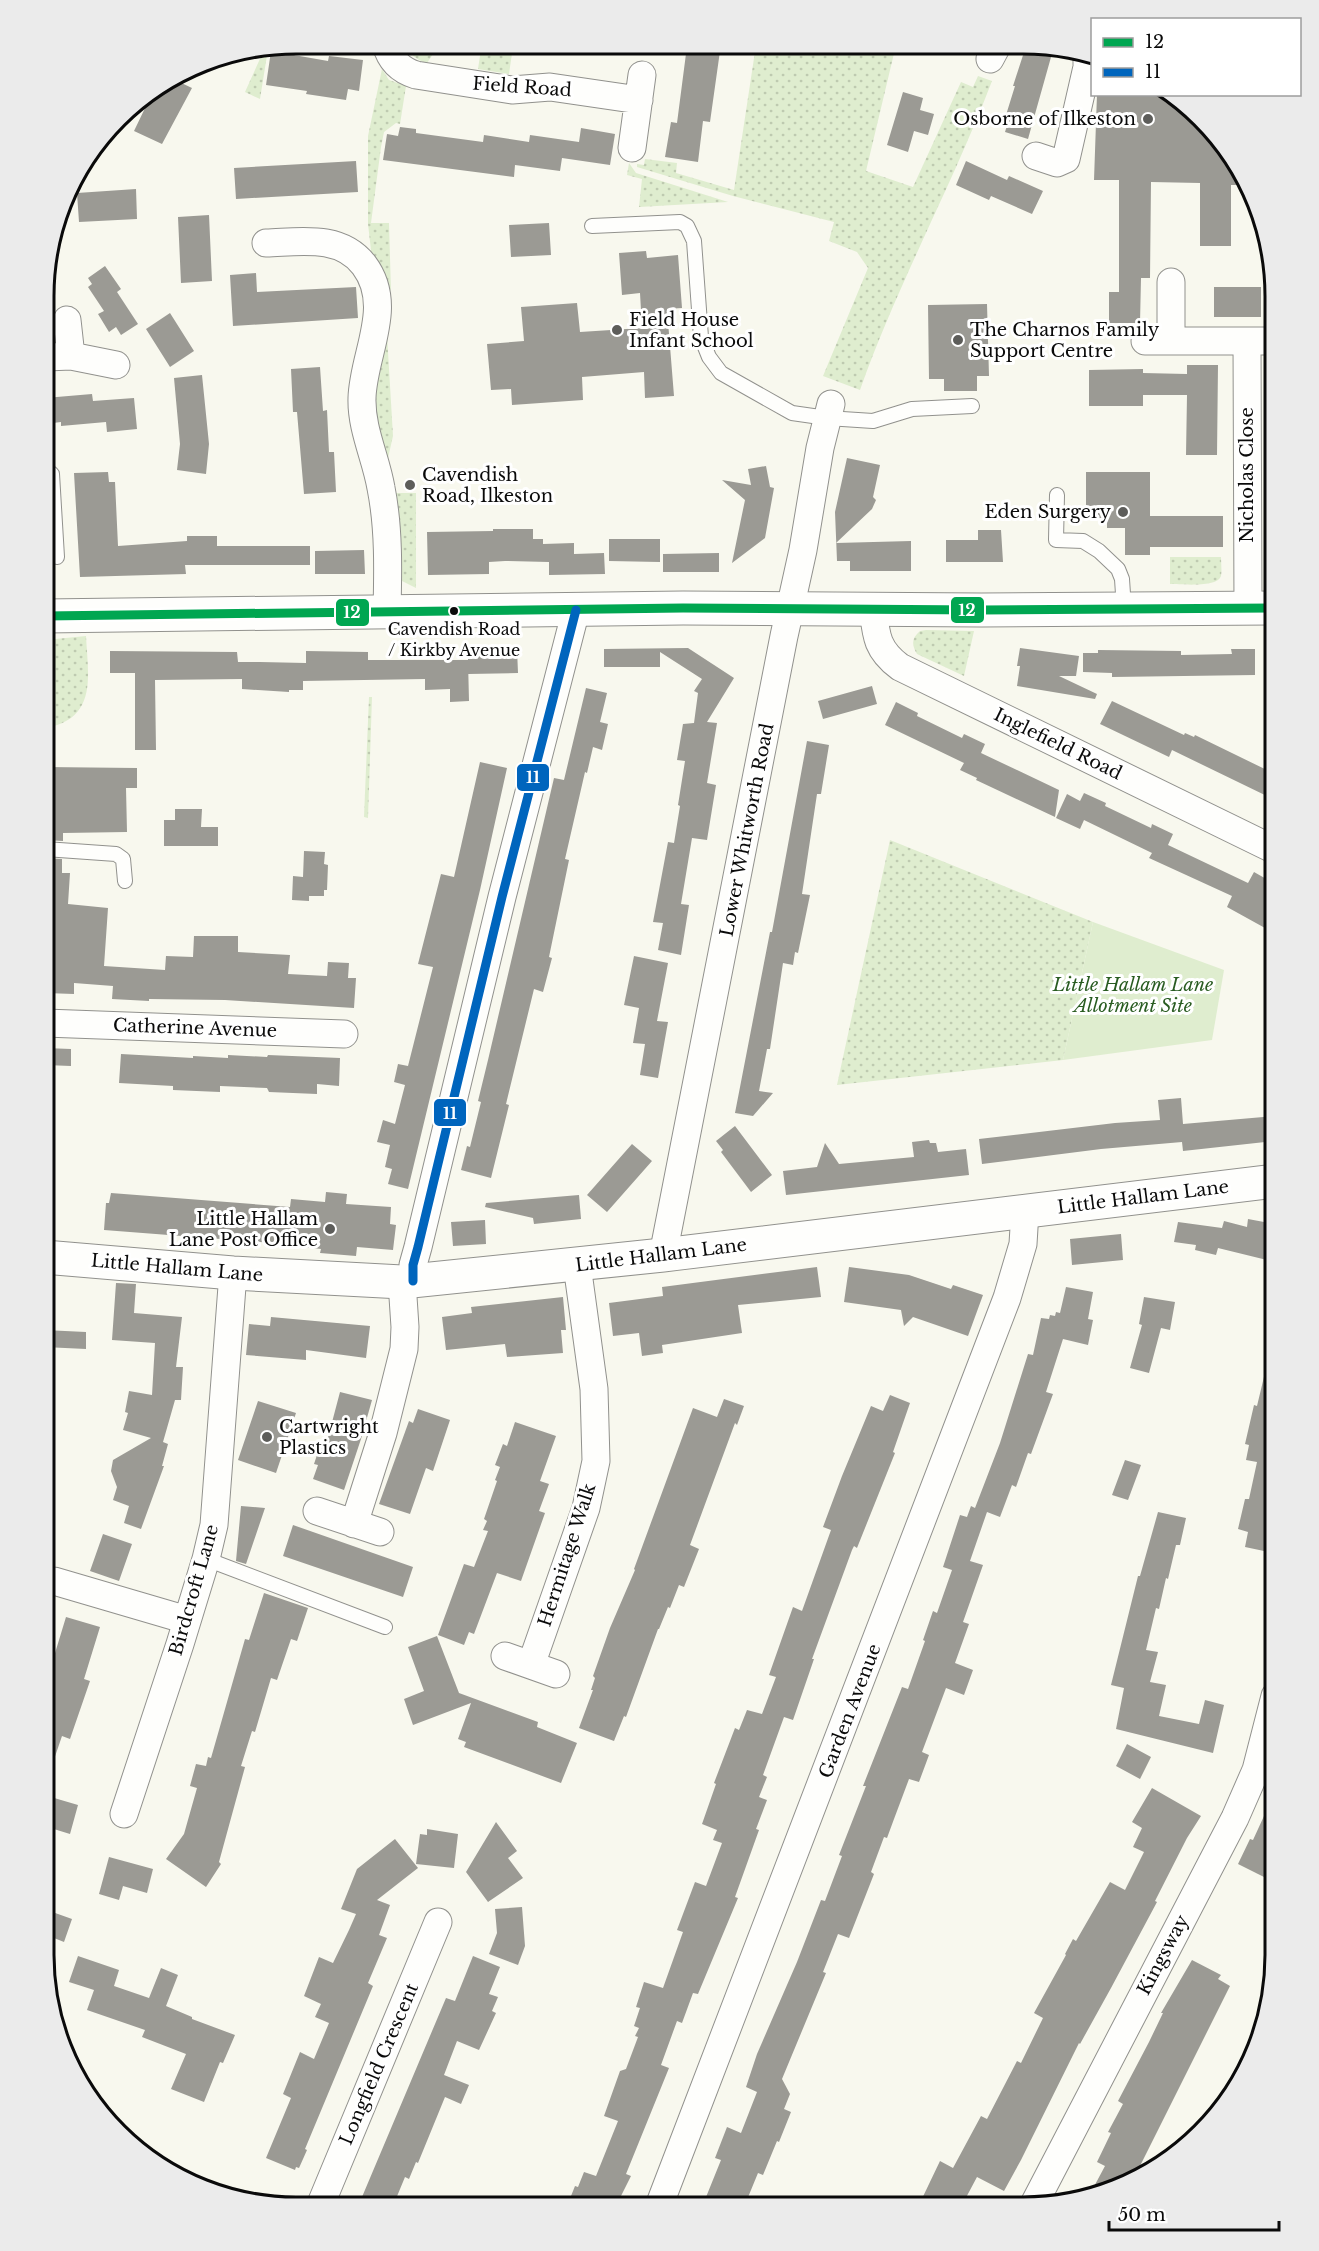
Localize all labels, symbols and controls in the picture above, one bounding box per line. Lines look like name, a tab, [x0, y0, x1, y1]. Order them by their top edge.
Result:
legend	[1091, 18, 1301, 96]
text: 12	[1145, 31, 1164, 53]
text: 11	[1145, 61, 1161, 83]
street label: Field Road	[472, 73, 572, 101]
place label: Osborne of Ilkeston	[953, 108, 1136, 130]
marker: Osborne of Ilkeston	[1141, 112, 1155, 126]
place label: Field House Infant School	[629, 309, 754, 352]
place label: The Charnos Family Support Centre	[970, 319, 1160, 362]
marker: Field House Infant School	[610, 323, 624, 337]
marker: The Charnos Family Support Centre	[951, 333, 965, 347]
street label: Nicholas Close	[1236, 407, 1258, 543]
place label: Cavendish Road, Ilkeston	[422, 464, 553, 507]
marker: Cavendish Road, Ilkeston	[403, 478, 417, 492]
place label: Eden Surgery	[985, 501, 1111, 523]
marker: Eden Surgery	[1116, 505, 1130, 519]
line badge: 12	[950, 596, 985, 624]
line badge: 12	[335, 598, 370, 627]
text: 12	[958, 600, 976, 620]
text: 12	[343, 602, 361, 622]
marker: Cavendish Road / Kirkby Avenue	[448, 605, 460, 617]
place label: Cavendish Road / Kirkby Avenue	[388, 619, 521, 660]
street label: Inglefield Road	[990, 703, 1126, 785]
street label: Lower Whitworth Road	[716, 721, 778, 939]
line badge: 11	[516, 763, 550, 792]
text: 11	[526, 767, 540, 787]
park label: Little Hallam Lane Allotment Site	[1052, 974, 1213, 1017]
street label: Catherine Avenue	[112, 1014, 278, 1042]
line badge: 11	[433, 1098, 467, 1127]
text: 11	[443, 1103, 457, 1123]
street label: Little Hallam Lane	[1056, 1176, 1230, 1218]
place label: Little Hallam Lane Post Office	[169, 1208, 318, 1251]
marker: Little Hallam Lane Post Office	[323, 1222, 337, 1236]
street label: Little Hallam Lane	[574, 1234, 748, 1276]
street label: Little Hallam Lane	[90, 1250, 264, 1286]
place label: Cartwright Plastics	[279, 1416, 379, 1459]
marker: Cartwright Plastics	[260, 1430, 274, 1444]
street label: Hermitage Walk	[533, 1481, 601, 1629]
street label: Birdcroft Lane	[165, 1522, 223, 1658]
street label: Garden Avenue	[814, 1641, 886, 1781]
street label: Kingsway	[1133, 1911, 1194, 1999]
street label: Longfield Crescent	[335, 1980, 423, 2148]
scale bar	[1109, 2194, 1278, 2232]
text: 50 m	[1118, 2204, 1166, 2226]

